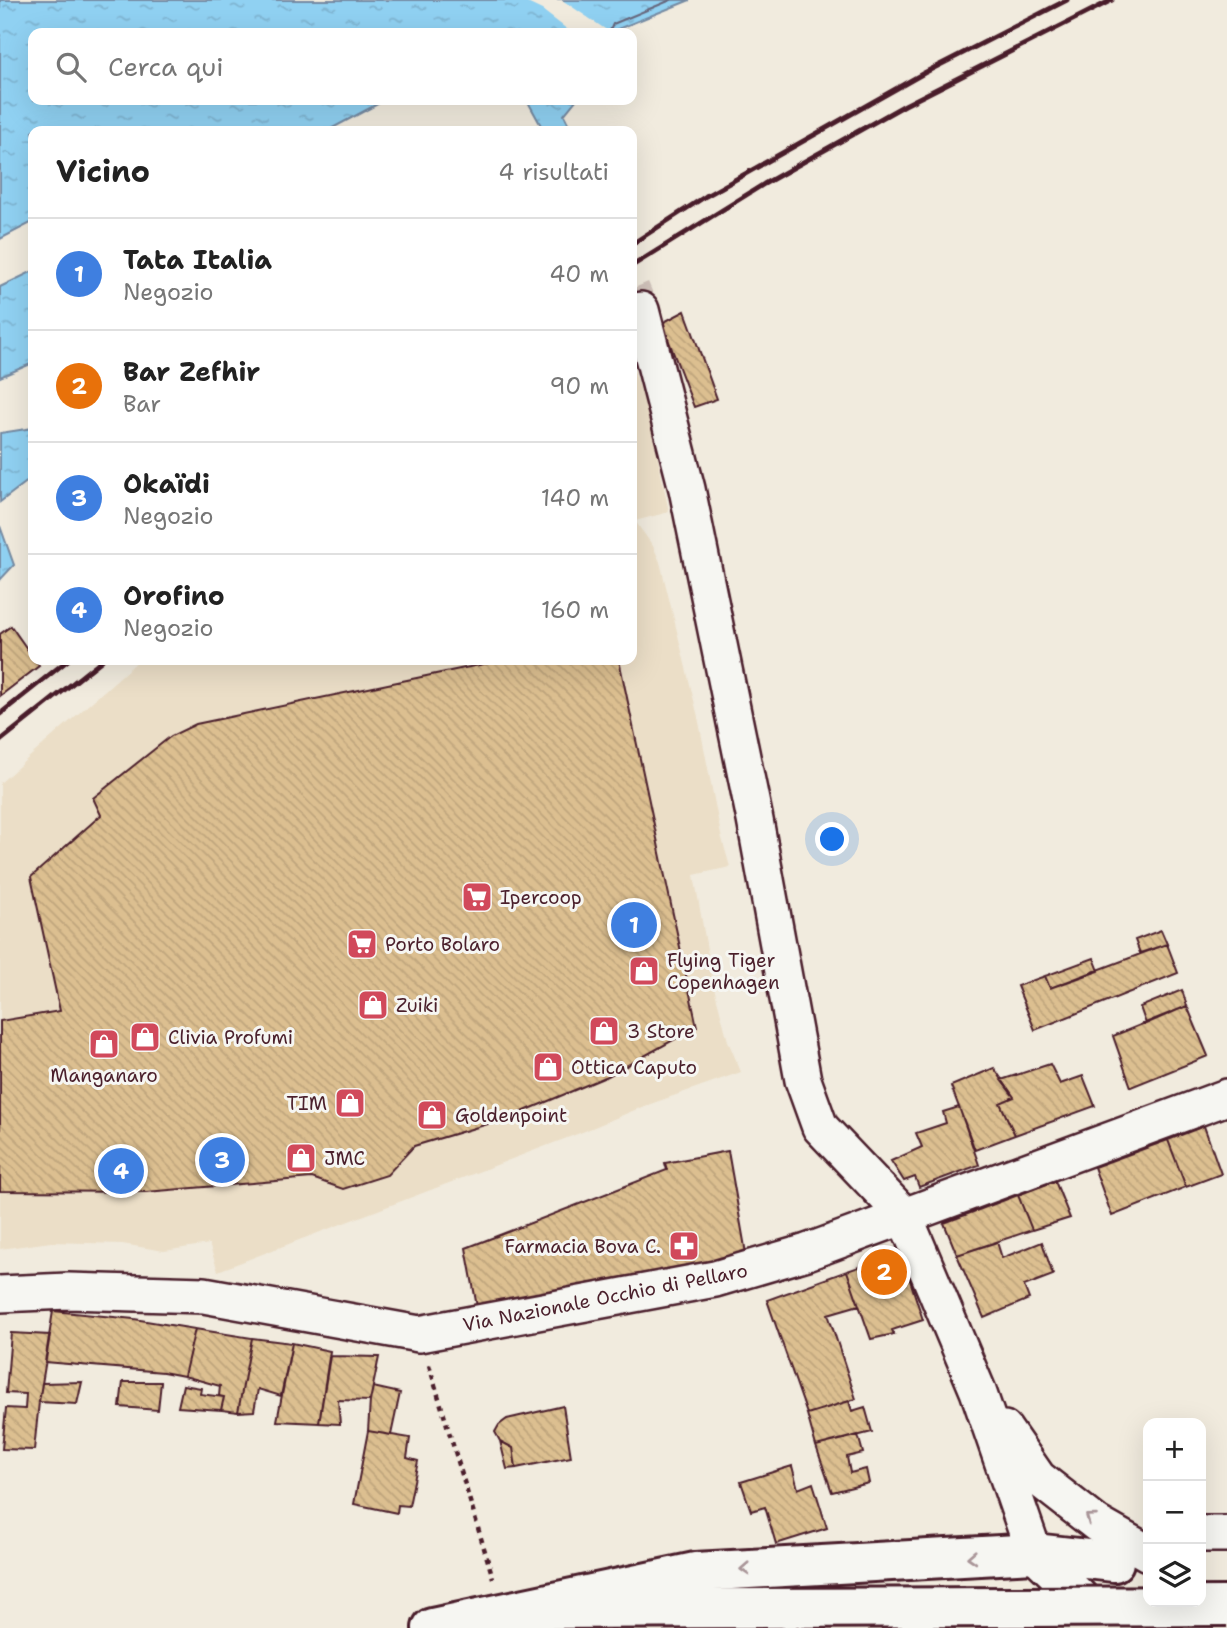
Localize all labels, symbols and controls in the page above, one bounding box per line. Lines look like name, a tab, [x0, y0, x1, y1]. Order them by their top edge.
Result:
search box	[28, 28, 637, 105]
icon: search	[52, 48, 90, 86]
text: Cerca qui	[108, 49, 224, 84]
text: Vicino	[56, 151, 150, 192]
text: 4 risultati	[498, 157, 609, 187]
text: Tata Italia	[123, 242, 272, 277]
text: 1	[74, 259, 84, 289]
text: 40 m	[549, 259, 609, 289]
text: Negozio	[123, 277, 214, 307]
text: Bar Zefhir	[123, 354, 260, 389]
text: 2	[71, 371, 87, 401]
text: 90 m	[549, 371, 609, 401]
text: Bar	[123, 389, 161, 419]
text: Okaïdi	[123, 466, 210, 501]
text: 3	[71, 483, 87, 513]
text: 140 m	[541, 483, 609, 513]
text: Negozio	[123, 501, 214, 531]
text: Orofino	[123, 578, 225, 613]
text: 4	[71, 595, 87, 625]
text: 160 m	[541, 595, 609, 625]
text: Negozio	[123, 613, 214, 643]
your location	[815, 822, 849, 856]
supermarket icon: Ipercoop	[460, 880, 494, 914]
place label: Ipercoop	[500, 885, 582, 910]
pin: 1	[611, 899, 657, 951]
supermarket icon: Porto Bolaro	[345, 927, 379, 961]
place label: Porto Bolaro	[385, 932, 500, 957]
place label: Flying Tiger Copenhagen	[667, 948, 780, 995]
shop icon: Flying Tiger Copenhagen	[627, 954, 661, 988]
shop icon: Zuiki	[356, 988, 390, 1022]
place label: Zuiki	[396, 993, 439, 1018]
shop icon: 3 Store	[587, 1014, 621, 1048]
place label: 3 Store	[627, 1019, 695, 1044]
shop icon: Clivia Profumi	[128, 1020, 162, 1054]
place label: Clivia Profumi	[168, 1025, 293, 1050]
shop icon: Manganaro	[87, 1027, 121, 1061]
shop icon: Ottica Caputo	[531, 1050, 565, 1084]
place label: Ottica Caputo	[571, 1055, 697, 1080]
place label: Manganaro	[50, 1063, 158, 1088]
shop icon: TIM	[333, 1086, 367, 1120]
place label: TIM	[287, 1091, 327, 1116]
shop icon: Goldenpoint	[415, 1098, 449, 1132]
place label: Goldenpoint	[455, 1103, 567, 1128]
pin: 3	[199, 1134, 245, 1186]
shop icon: JMC	[284, 1141, 318, 1175]
pin: 4	[98, 1145, 144, 1197]
place label: JMC	[324, 1146, 365, 1171]
pharmacy icon: Farmacia Bova C.	[667, 1229, 701, 1263]
place label: Farmacia Bova C.	[504, 1234, 661, 1259]
pin: 2	[861, 1246, 907, 1298]
street label: Via Nazionale Occhio di Pellaro	[461, 1258, 750, 1337]
map controls	[1143, 1418, 1206, 1607]
button: +	[1143, 1418, 1206, 1481]
button: −	[1143, 1481, 1206, 1544]
one-way arrow	[1085, 1514, 1097, 1526]
button: layers	[1143, 1544, 1206, 1607]
one-way arrow	[967, 1549, 978, 1564]
one-way arrow	[740, 1562, 751, 1577]

